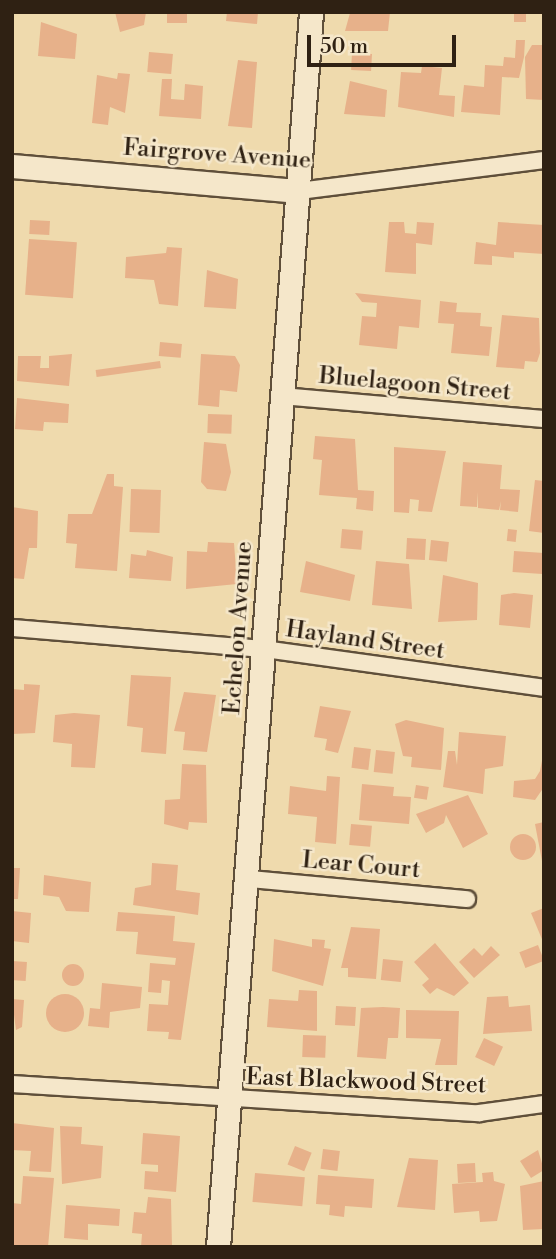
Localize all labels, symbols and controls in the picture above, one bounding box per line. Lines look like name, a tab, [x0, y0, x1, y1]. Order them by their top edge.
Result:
scale bar	[311, 21, 460, 65]
text: 50 m	[320, 34, 368, 60]
street label: Fairgrove Avenue	[122, 134, 312, 176]
street label: Bluelagoon Street	[318, 362, 512, 408]
street label: Echelon Avenue	[219, 540, 259, 716]
street label: Hayland Street	[284, 616, 446, 666]
street label: Lear Court	[301, 846, 421, 886]
street label: East Blackwood Street	[245, 1063, 487, 1101]

